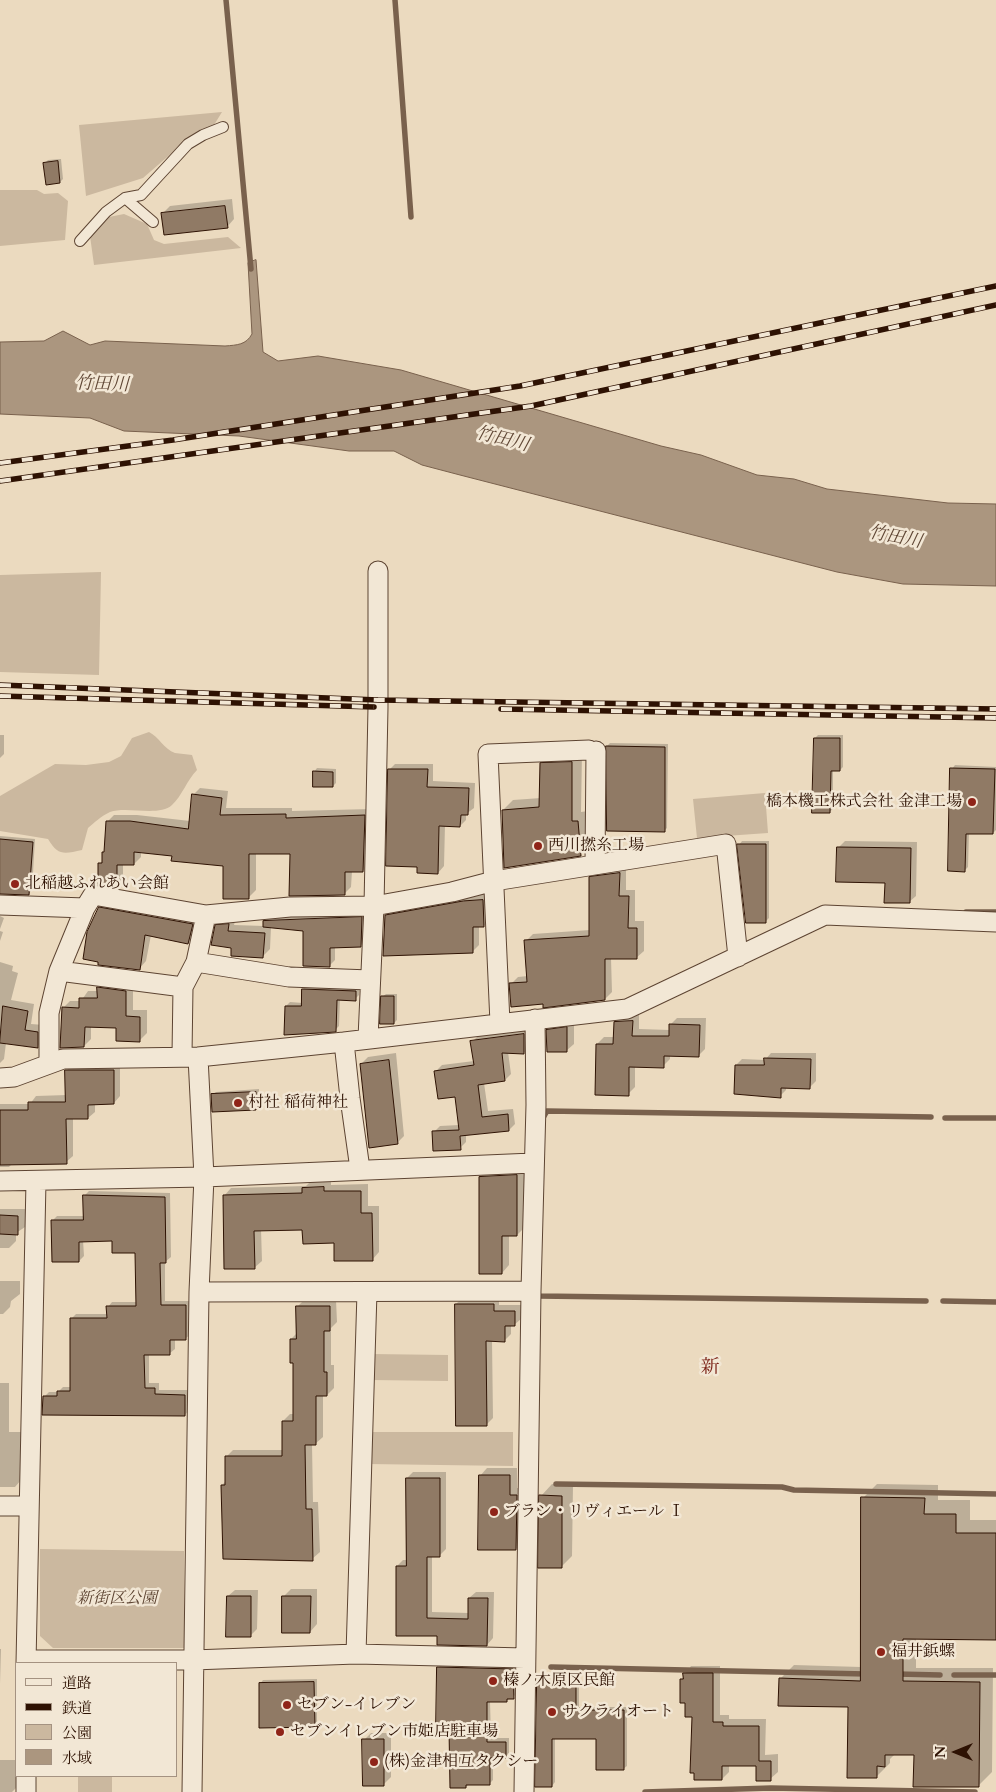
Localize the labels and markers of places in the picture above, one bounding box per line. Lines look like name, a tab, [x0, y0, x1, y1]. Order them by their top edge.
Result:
place label: 橋本機工株式会社 金津工場	[766, 792, 962, 812]
marker: 橋本機工株式会社 金津工場	[966, 796, 978, 808]
place label: 西川撚糸工場	[548, 836, 644, 856]
marker: 西川撚糸工場	[532, 840, 544, 852]
place label: 北稲越ふれあい会館	[25, 874, 169, 894]
marker: 北稲越ふれあい会館	[9, 878, 21, 890]
place label: 村社 稲荷神社	[248, 1093, 348, 1113]
marker: 村社 稲荷神社	[232, 1097, 244, 1109]
place label: ブラン・リヴィエール Ⅰ	[504, 1502, 684, 1522]
marker: ブラン・リヴィエール Ⅰ	[488, 1506, 500, 1518]
place label: 福井鋲螺	[891, 1642, 955, 1662]
marker: 福井鋲螺	[875, 1646, 887, 1658]
place label: 榛ノ木原区民館	[503, 1671, 615, 1691]
marker: 榛ノ木原区民館	[487, 1675, 499, 1687]
place label: セブン-イレブン	[297, 1695, 416, 1715]
marker: セブン-イレブン	[281, 1699, 293, 1711]
place label: サクライオート	[562, 1702, 674, 1722]
marker: サクライオート	[546, 1706, 558, 1718]
place label: セブンイレブン市姫店駐車場	[290, 1722, 498, 1742]
marker: セブンイレブン市姫店駐車場	[274, 1726, 286, 1738]
place label: (株)金津相互タクシー	[384, 1752, 538, 1772]
marker: (株)金津相互タクシー	[368, 1756, 380, 1768]

